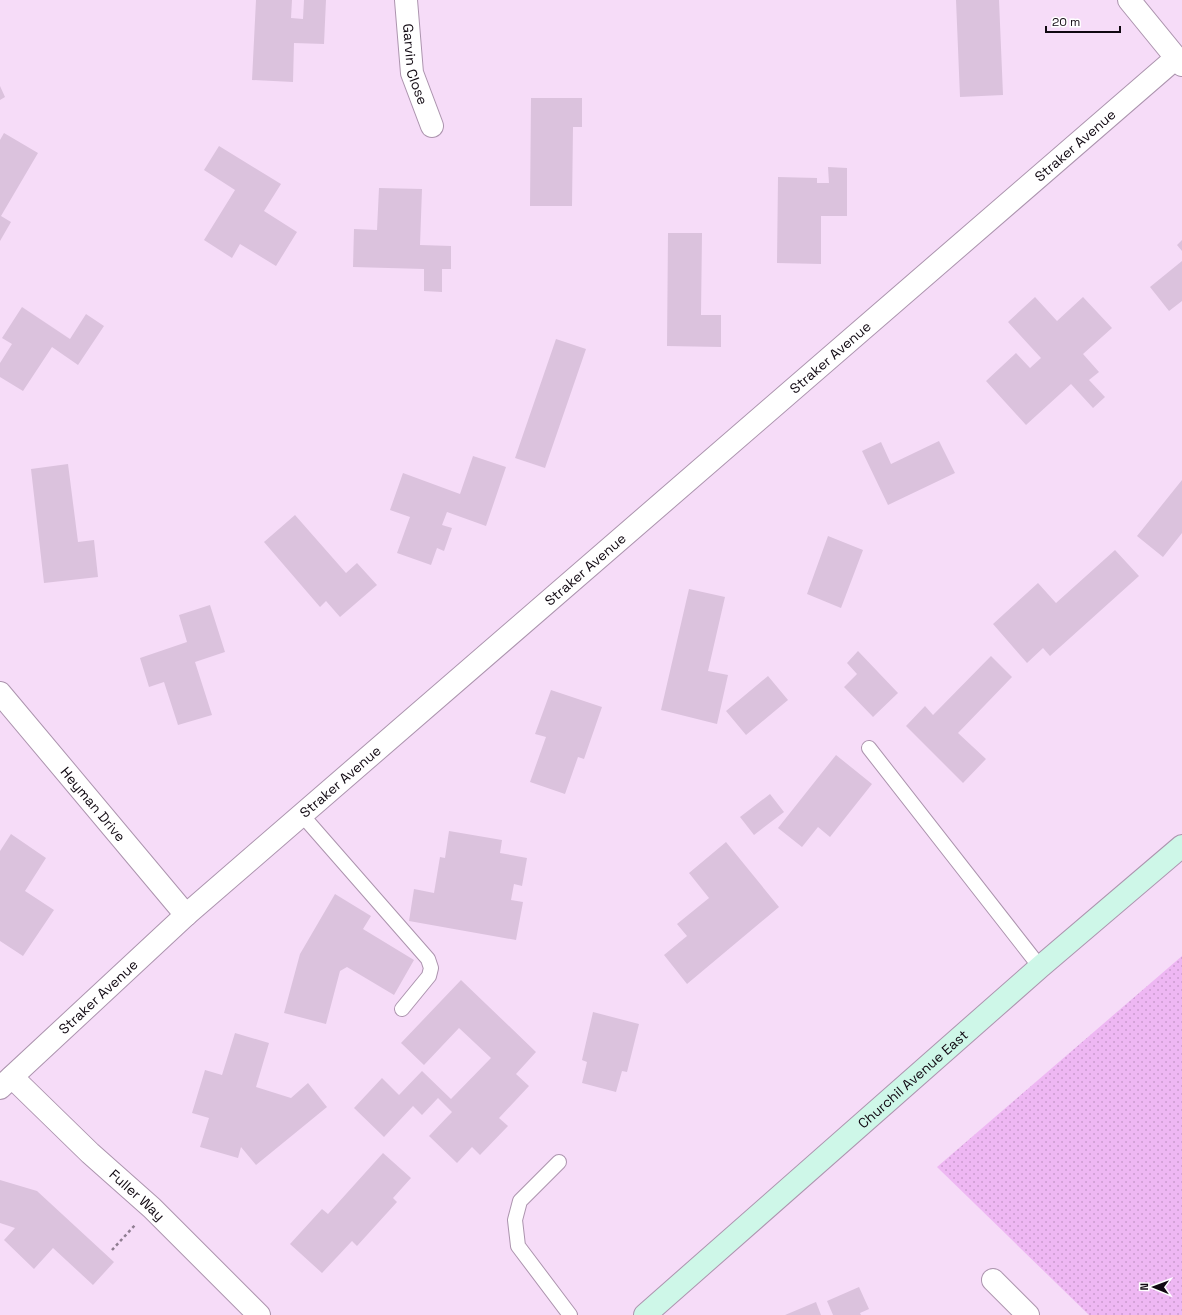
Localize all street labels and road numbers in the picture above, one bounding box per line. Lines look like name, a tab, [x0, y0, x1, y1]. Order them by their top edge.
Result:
street label: Garvin Close	[399, 23, 432, 107]
street label: Straker Avenue	[1031, 105, 1120, 185]
street label: Straker Avenue	[786, 317, 875, 398]
street label: Straker Avenue	[541, 529, 630, 610]
street label: Straker Avenue	[296, 741, 385, 822]
street label: Heyman Drive	[57, 763, 130, 845]
street label: Straker Avenue	[55, 955, 142, 1038]
street label: Churchil Avenue East	[854, 1026, 972, 1132]
street label: Fuller Way	[106, 1165, 169, 1225]

